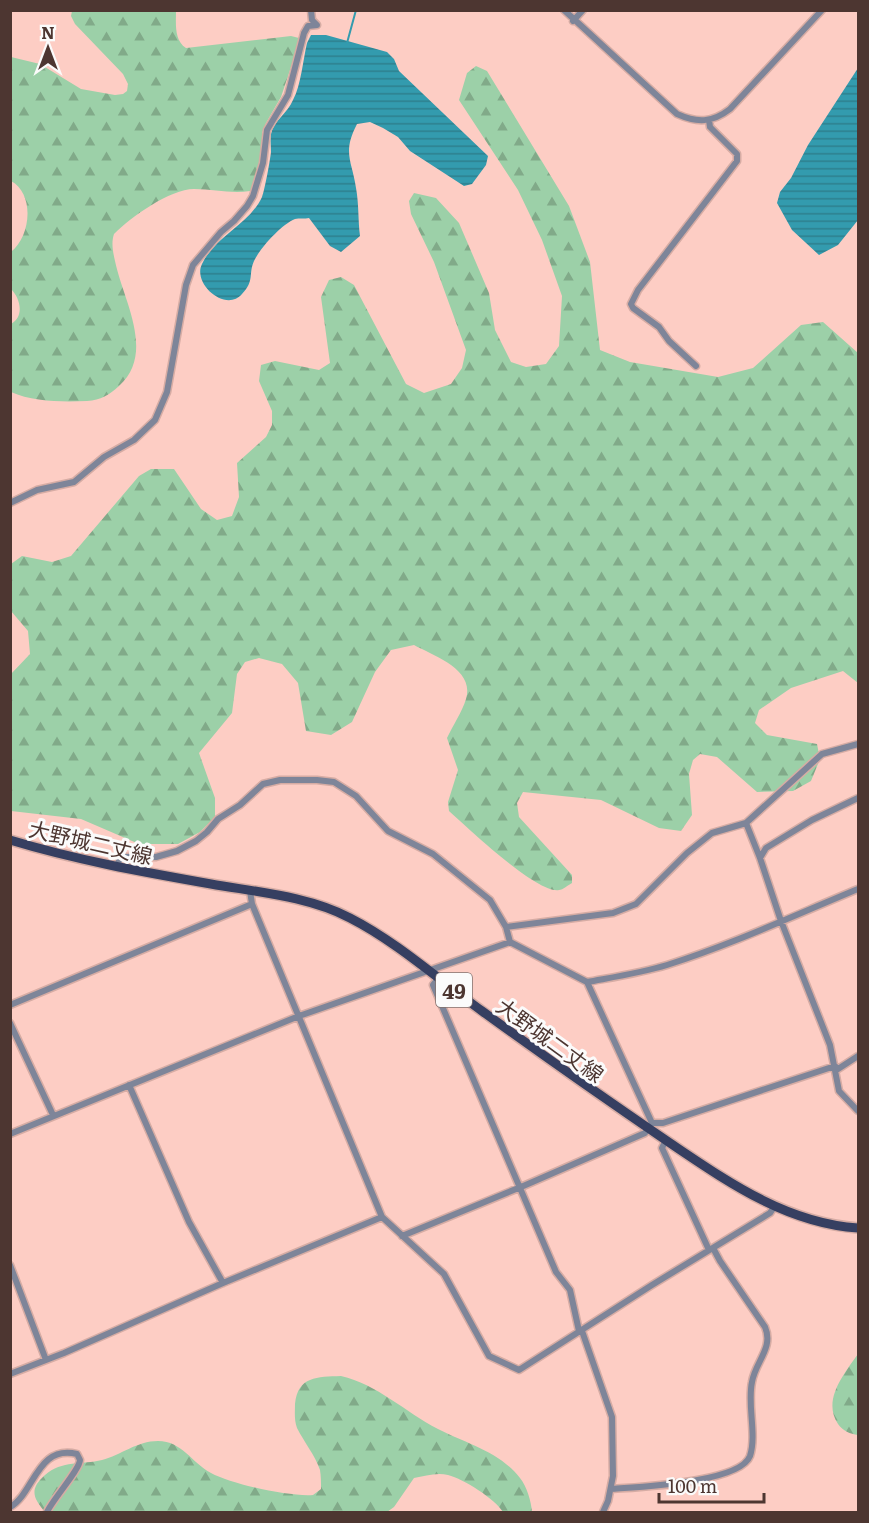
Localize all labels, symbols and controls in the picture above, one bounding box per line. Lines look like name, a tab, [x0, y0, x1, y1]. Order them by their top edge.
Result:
north arrow	[18, 18, 78, 78]
text: N	[41, 20, 55, 44]
street label: 大野城二丈線	[26, 812, 156, 870]
road number: 49	[436, 973, 472, 1007]
street label: 大野城二丈線	[491, 989, 611, 1089]
scale bar	[659, 1466, 764, 1504]
text: 100 m	[668, 1472, 717, 1499]

